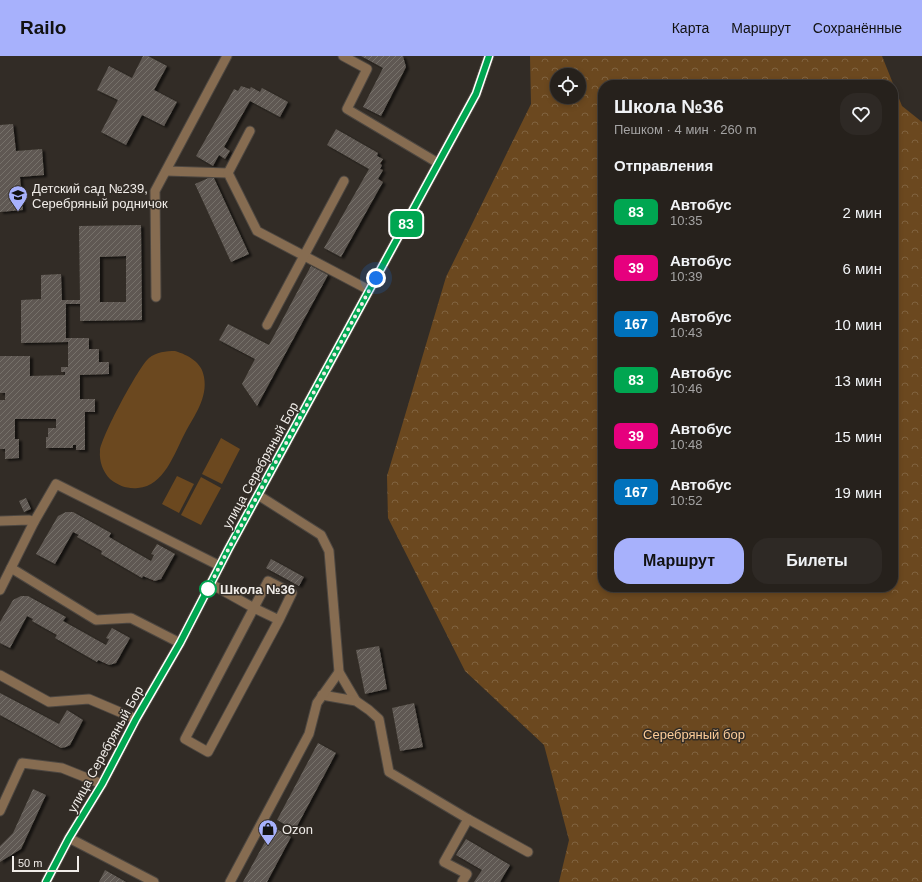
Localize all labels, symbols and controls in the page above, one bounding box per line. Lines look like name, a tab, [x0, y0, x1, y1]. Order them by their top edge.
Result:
text: Railo	[20, 17, 66, 38]
text: Карта	[672, 20, 709, 36]
text: Маршрут	[731, 20, 791, 36]
text: Сохранённые	[813, 20, 902, 36]
map controls	[550, 68, 586, 104]
button: locate	[550, 68, 586, 104]
button: heart	[840, 93, 882, 135]
text: Школа №36	[614, 96, 724, 117]
text: Пешком · 4 мин · 260 m	[614, 122, 756, 137]
text: Отправления	[614, 157, 713, 174]
place label: Детский сад №239, Серебряный родничок	[32, 181, 168, 211]
school or university icon: Детский сад №239, Серебряный родничок	[7, 184, 29, 212]
text: Автобус	[670, 196, 732, 213]
text: 83	[628, 204, 644, 220]
text: 2 мин	[843, 204, 882, 221]
line badge: 83	[388, 211, 424, 237]
text: 10:35	[670, 213, 703, 228]
text: 83	[398, 216, 414, 232]
text: Автобус	[670, 252, 732, 269]
text: 39	[628, 260, 644, 276]
text: 6 мин	[843, 260, 882, 277]
your location	[366, 268, 386, 288]
text: 10:39	[670, 269, 703, 284]
text: Автобус	[670, 308, 732, 325]
text: 167	[624, 316, 648, 332]
text: 10 мин	[834, 316, 882, 333]
text: 10:43	[670, 325, 703, 340]
text: Автобус	[670, 364, 732, 381]
text: 83	[628, 372, 644, 388]
text: 13 мин	[834, 372, 882, 389]
text: 10:46	[670, 381, 703, 396]
street label: улица Серебряный Бор	[219, 399, 301, 531]
text: Автобус	[670, 420, 732, 437]
text: 39	[628, 428, 644, 444]
text: 15 мин	[834, 428, 882, 445]
text: 10:48	[670, 437, 703, 452]
text: Автобус	[670, 476, 732, 493]
text: 167	[624, 484, 648, 500]
text: 19 мин	[834, 484, 882, 501]
text: 10:52	[670, 493, 703, 508]
button: Маршрут	[614, 538, 744, 584]
button: Билеты	[752, 538, 882, 584]
marker: Школа №36	[199, 580, 217, 598]
place label: Школа №36	[220, 582, 295, 597]
street label: улица Серебряный Бор	[64, 683, 146, 815]
park label: Серебряный бор	[643, 727, 745, 742]
shop icon: Ozon	[257, 818, 279, 846]
place label: Ozon	[282, 822, 313, 837]
scale bar	[12, 854, 79, 873]
text: 50 m	[18, 857, 42, 869]

